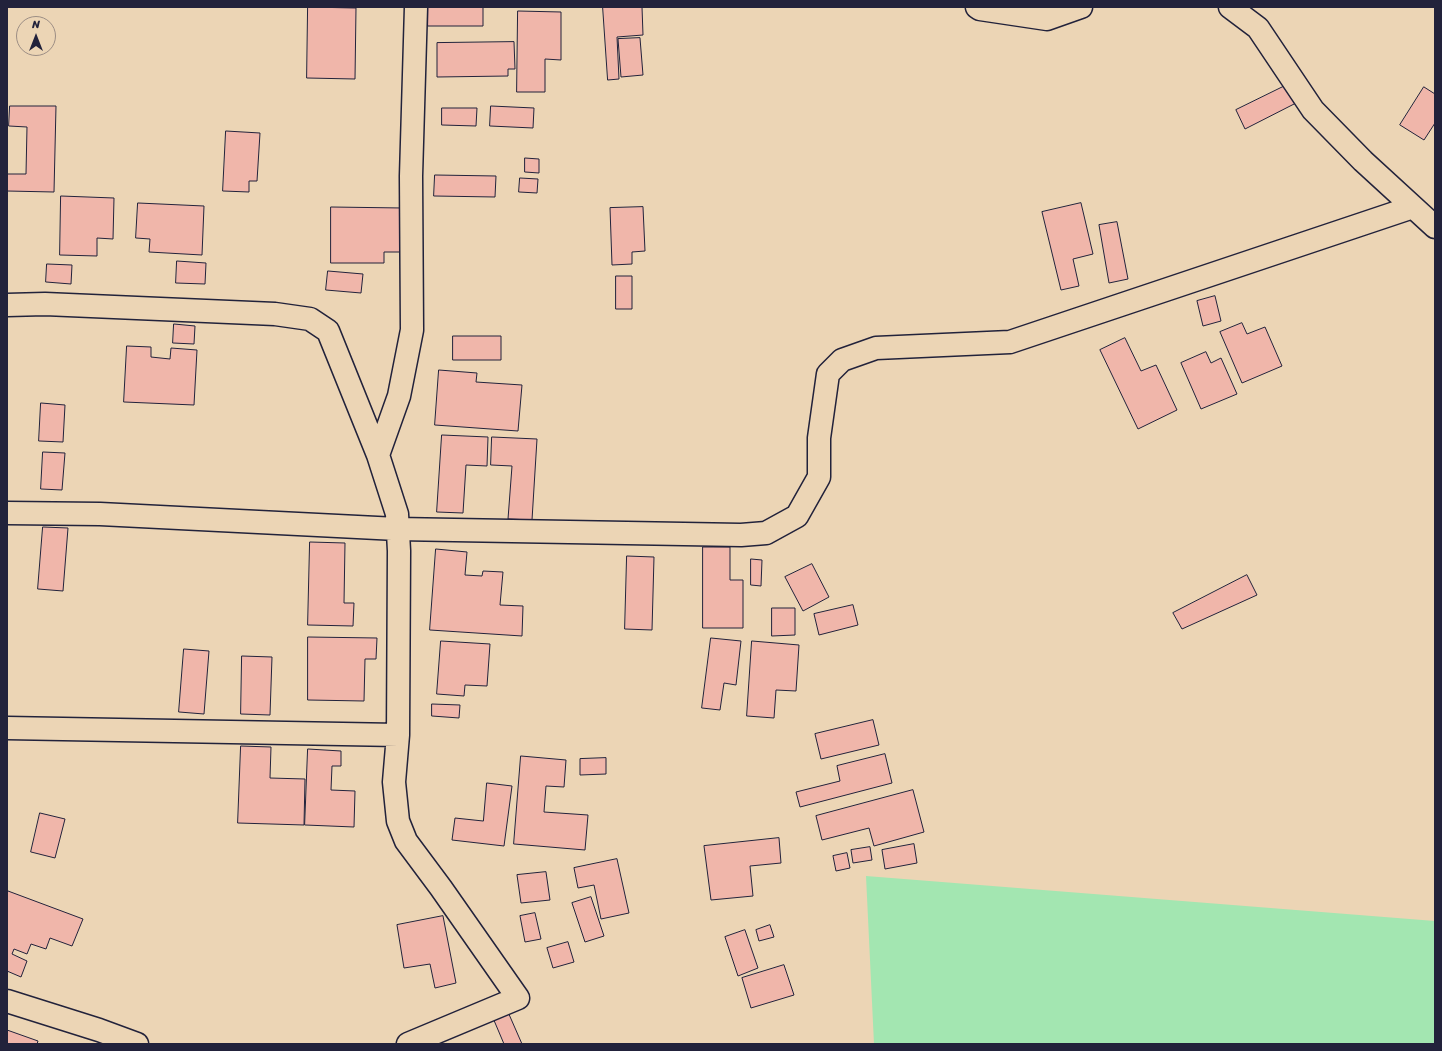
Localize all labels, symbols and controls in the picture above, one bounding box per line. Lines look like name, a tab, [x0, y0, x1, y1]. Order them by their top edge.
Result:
text: N	[32, 15, 40, 34]
north arrow	[16, 16, 56, 56]

